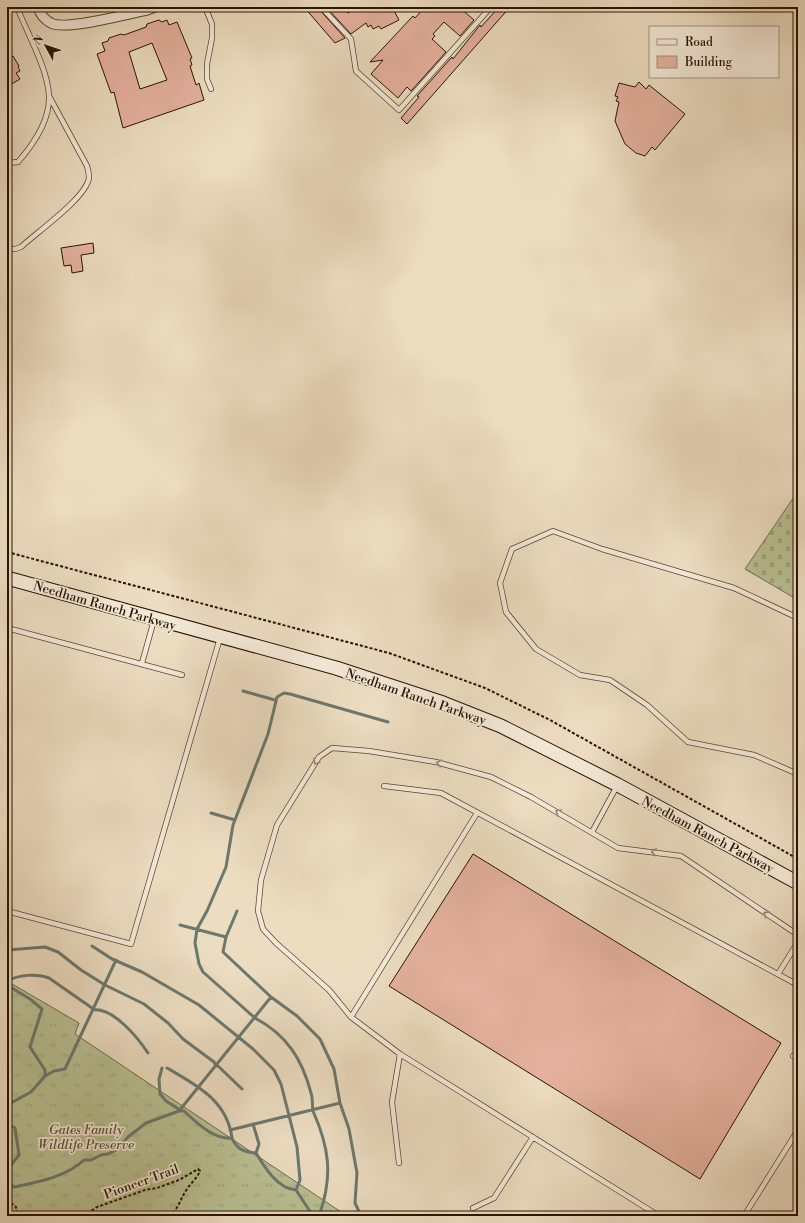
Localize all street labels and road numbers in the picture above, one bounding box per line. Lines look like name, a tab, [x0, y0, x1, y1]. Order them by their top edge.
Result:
street label: Needham Ranch Parkway	[31, 578, 179, 634]
street label: Needham Ranch Parkway	[343, 665, 489, 729]
street label: Needham Ranch Parkway	[639, 793, 777, 877]
street label: Pioneer Trail	[102, 1161, 181, 1203]

